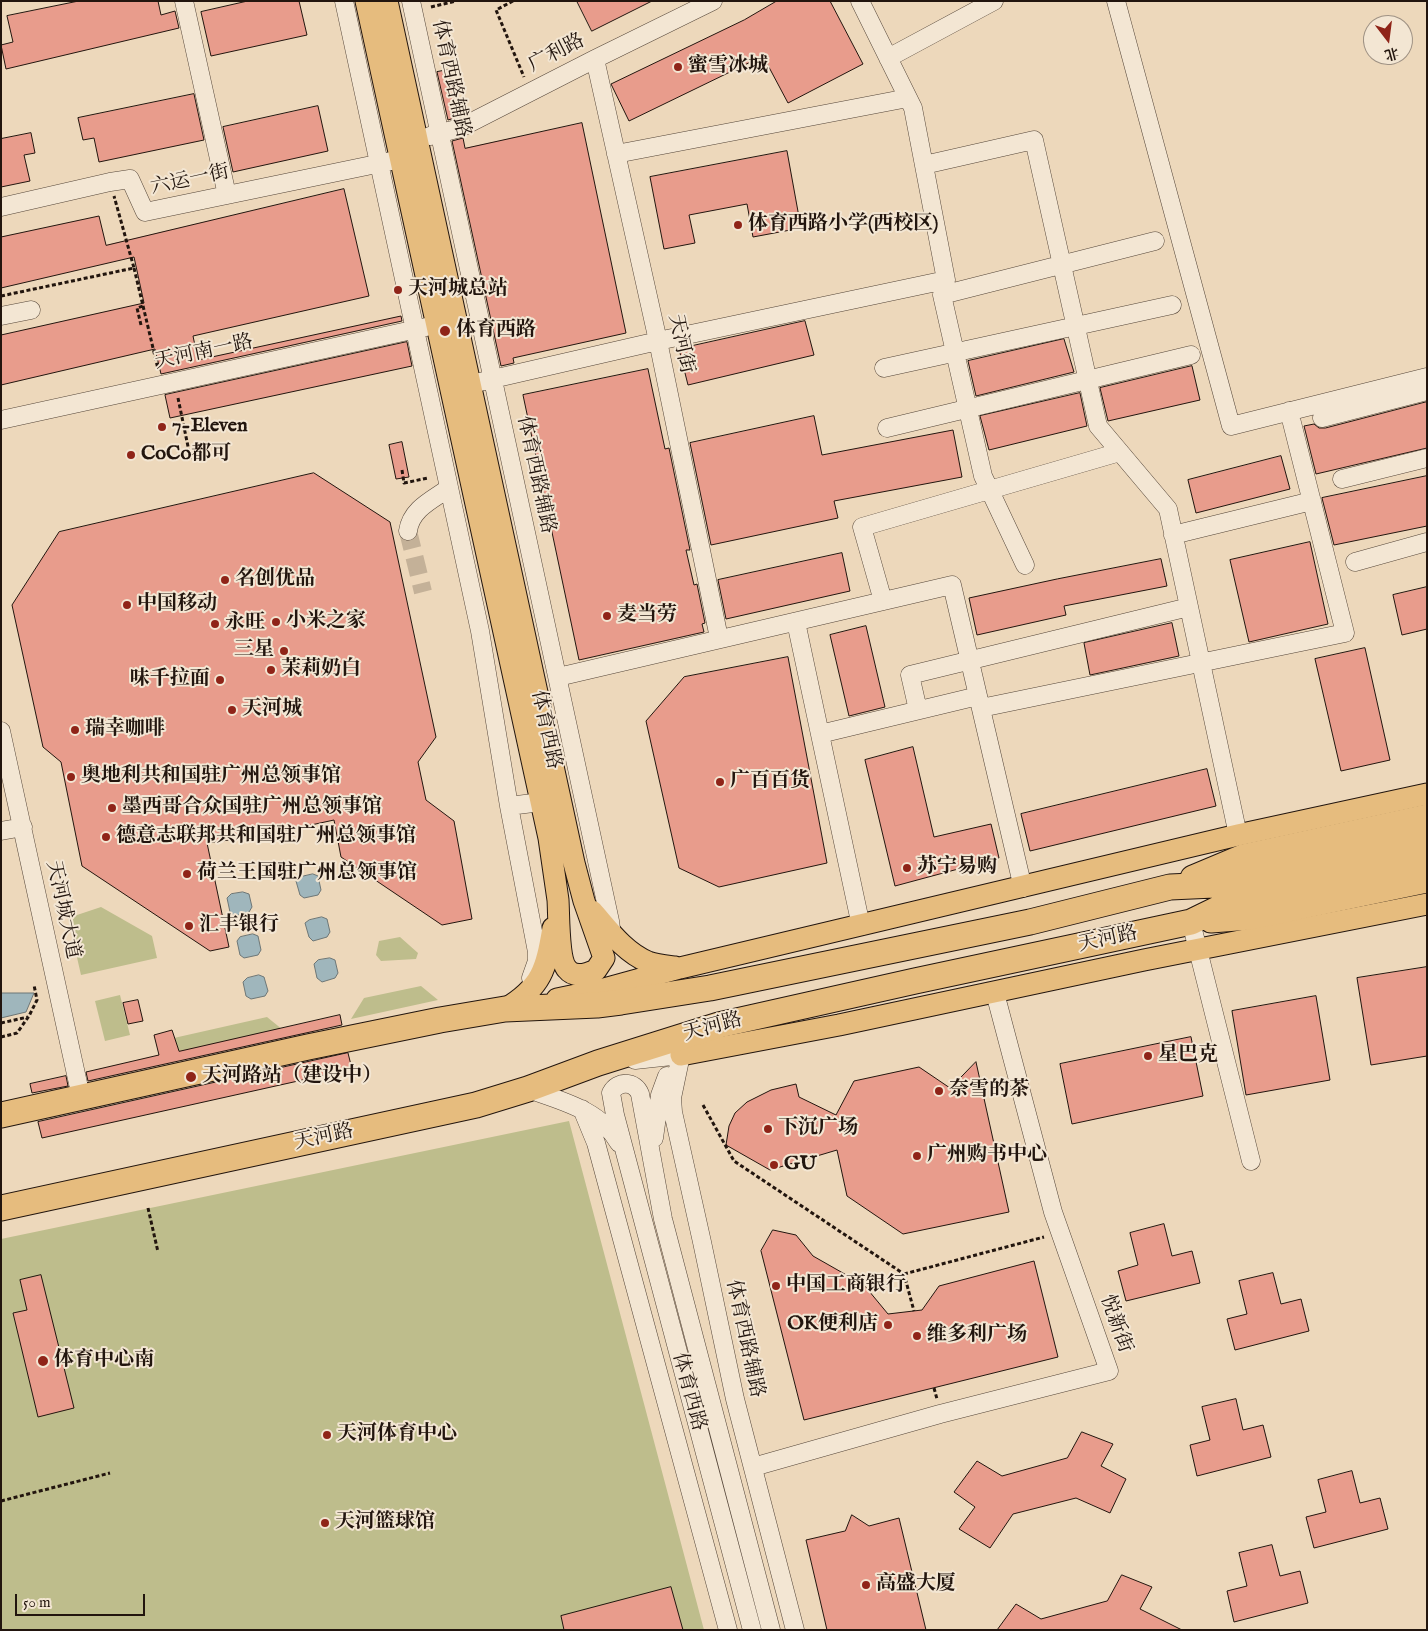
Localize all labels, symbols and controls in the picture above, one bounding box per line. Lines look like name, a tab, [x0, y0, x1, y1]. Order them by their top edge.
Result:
north arrow	[1363, 15, 1413, 65]
street label: 体育西路辅路	[426, 18, 474, 140]
street label: 广利路	[525, 30, 589, 78]
text: 北	[1383, 43, 1401, 64]
place label: 蜜雪冰城	[688, 55, 768, 79]
marker: 蜜雪冰城	[672, 61, 684, 73]
street label: 六运一街	[148, 161, 232, 201]
place label: 体育西路小学(西校区)	[748, 213, 938, 237]
marker: 体育西路小学(西校区)	[732, 219, 744, 231]
place label: 天河城总站	[408, 278, 508, 302]
marker: 天河城总站	[392, 284, 404, 296]
street label: 天河街	[662, 312, 698, 376]
place label: 体育西路	[456, 319, 536, 343]
marker: 体育西路	[438, 324, 452, 338]
street label: 天河南一路	[153, 331, 255, 375]
street label: 体育西路辅路	[511, 414, 559, 536]
place label: 7-Eleven	[172, 415, 248, 439]
marker: 7-Eleven	[156, 421, 168, 433]
place label: CoCo都可	[141, 443, 231, 467]
marker: CoCo都可	[125, 449, 137, 461]
place label: 名创优品	[235, 568, 315, 592]
marker: 名创优品	[219, 574, 231, 586]
place label: 中国移动	[137, 593, 217, 617]
marker: 中国移动	[121, 599, 133, 611]
place label: 麦当劳	[617, 604, 677, 628]
place label: 小米之家	[286, 610, 366, 634]
marker: 麦当劳	[601, 610, 613, 622]
place label: 永旺	[225, 612, 265, 636]
marker: 小米之家	[270, 616, 282, 628]
marker: 永旺	[209, 618, 221, 630]
place label: 三星	[234, 639, 274, 663]
marker: 三星	[278, 645, 290, 657]
place label: 茉莉奶白	[281, 658, 361, 682]
marker: 茉莉奶白	[265, 664, 277, 676]
place label: 味千拉面	[130, 668, 210, 692]
marker: 味千拉面	[214, 674, 226, 686]
street label: 体育西路	[525, 688, 565, 772]
place label: 天河城	[242, 698, 302, 722]
marker: 天河城	[226, 704, 238, 716]
place label: 瑞幸咖啡	[85, 718, 165, 742]
marker: 瑞幸咖啡	[69, 724, 81, 736]
place label: 奥地利共和国驻广州总领事馆	[81, 765, 341, 789]
place label: 广百百货	[730, 770, 810, 794]
marker: 奥地利共和国驻广州总领事馆	[65, 771, 77, 783]
marker: 广百百货	[714, 776, 726, 788]
place label: 墨西哥合众国驻广州总领事馆	[122, 796, 382, 820]
marker: 墨西哥合众国驻广州总领事馆	[106, 802, 118, 814]
place label: 德意志联邦共和国驻广州总领事馆	[116, 825, 416, 849]
marker: 德意志联邦共和国驻广州总领事馆	[100, 831, 112, 843]
place label: 苏宁易购	[917, 856, 997, 880]
street label: 天河城大道	[40, 859, 84, 961]
place label: 荷兰王国驻广州总领事馆	[197, 862, 417, 886]
marker: 苏宁易购	[901, 862, 913, 874]
marker: 荷兰王国驻广州总领事馆	[181, 868, 193, 880]
place label: 汇丰银行	[199, 914, 279, 938]
marker: 汇丰银行	[183, 920, 195, 932]
street label: 天河路	[1076, 922, 1140, 958]
street label: 天河路	[681, 1009, 745, 1047]
place label: 星巴克	[1158, 1044, 1218, 1068]
marker: 星巴克	[1142, 1050, 1154, 1062]
place label: 天河路站（建设中）	[202, 1065, 382, 1089]
marker: 天河路站（建设中）	[184, 1070, 198, 1084]
place label: 奈雪的茶	[949, 1079, 1029, 1103]
marker: 奈雪的茶	[933, 1085, 945, 1097]
place label: 下沉广场	[778, 1117, 858, 1141]
street label: 天河路	[292, 1120, 356, 1156]
marker: 下沉广场	[762, 1123, 774, 1135]
place label: 广州购书中心	[927, 1144, 1047, 1168]
marker: 广州购书中心	[911, 1150, 923, 1162]
place label: GU	[784, 1153, 817, 1177]
marker: GU	[768, 1159, 780, 1171]
place label: 中国工商银行	[786, 1274, 906, 1298]
street label: 体育西路辅路	[720, 1278, 768, 1400]
marker: 中国工商银行	[770, 1280, 782, 1292]
street label: 悦新街	[1094, 1292, 1136, 1356]
place label: OK便利店	[787, 1313, 878, 1337]
marker: OK便利店	[882, 1319, 894, 1331]
place label: 维多利广场	[927, 1324, 1027, 1348]
marker: 维多利广场	[911, 1330, 923, 1342]
place label: 体育中心南	[54, 1349, 154, 1373]
street label: 体育西路	[666, 1350, 710, 1434]
marker: 体育中心南	[36, 1354, 50, 1368]
place label: 天河体育中心	[337, 1423, 457, 1447]
marker: 天河体育中心	[321, 1429, 333, 1441]
place label: 天河篮球馆	[335, 1511, 435, 1535]
marker: 天河篮球馆	[319, 1517, 331, 1529]
place label: 高盛大厦	[876, 1573, 956, 1597]
marker: 高盛大厦	[860, 1579, 872, 1591]
scale bar	[18, 1584, 148, 1616]
text: 50 m	[23, 1593, 51, 1612]

